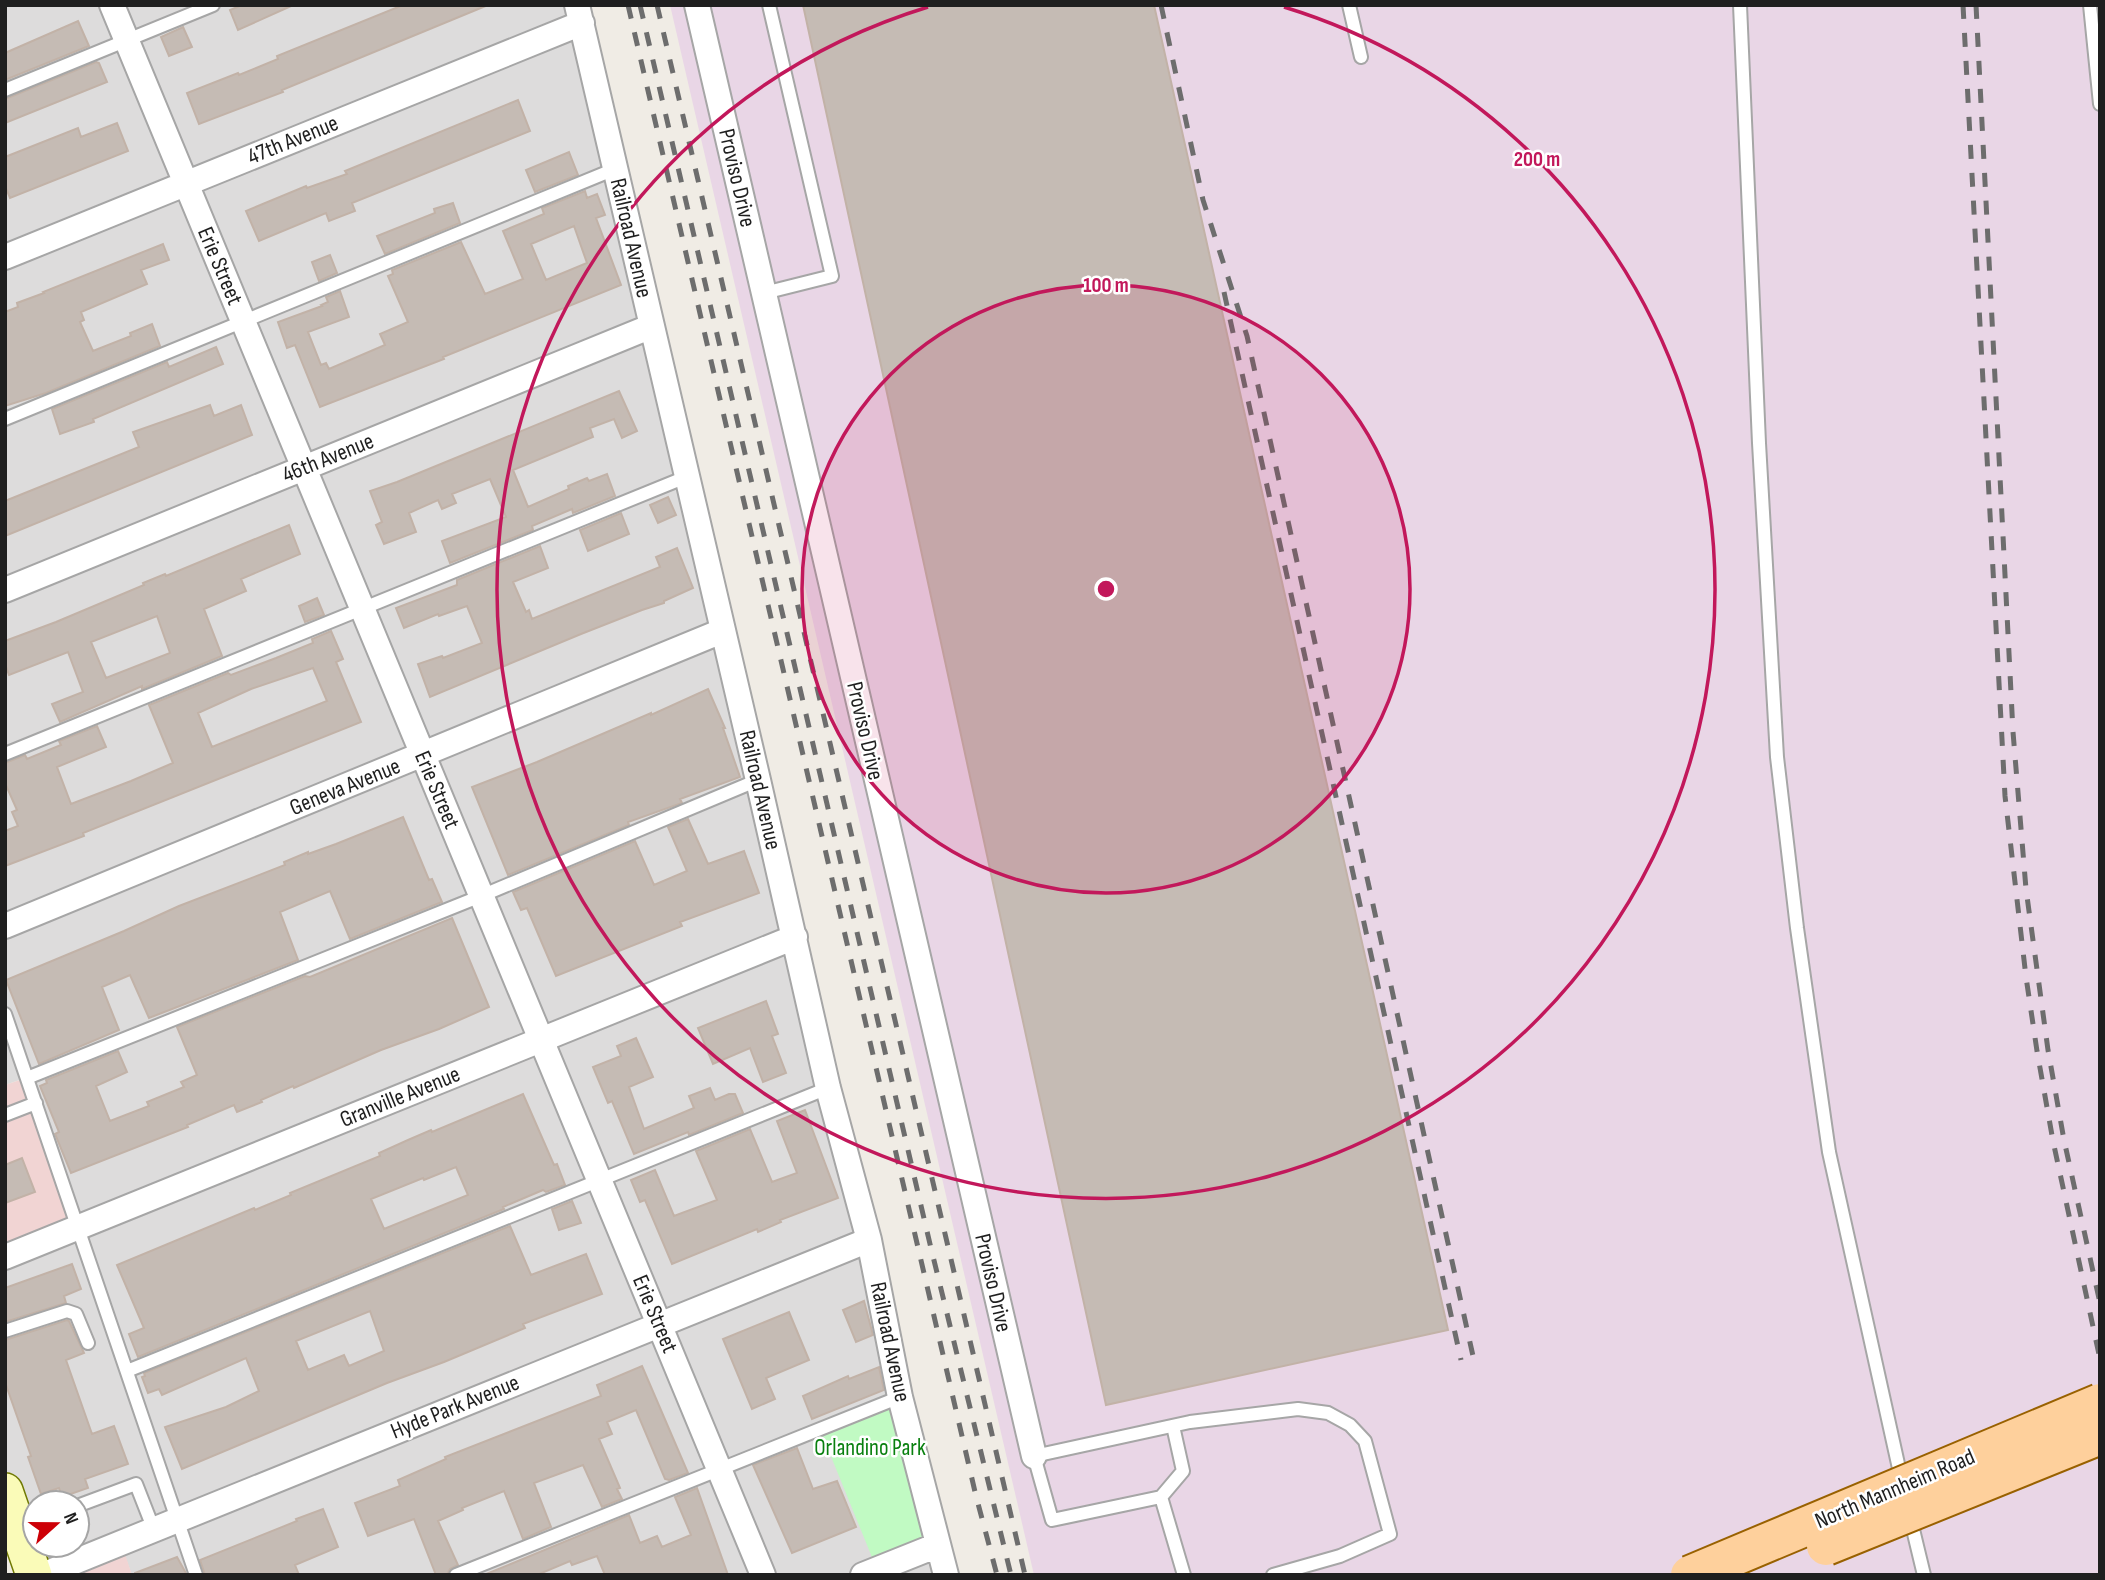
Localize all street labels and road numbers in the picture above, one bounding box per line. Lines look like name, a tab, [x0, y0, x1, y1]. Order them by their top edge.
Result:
street label: 47th Avenue	[243, 109, 343, 171]
street label: Proviso Drive	[712, 126, 762, 230]
street label: Railroad Avenue	[604, 175, 658, 301]
street label: Erie Street	[191, 223, 249, 309]
street label: 46th Avenue	[278, 427, 378, 489]
street label: Proviso Drive	[840, 679, 890, 783]
street label: Railroad Avenue	[733, 727, 787, 853]
street label: Erie Street	[408, 747, 466, 833]
street label: Geneva Avenue	[286, 752, 404, 822]
street label: Granville Avenue	[336, 1060, 464, 1134]
street label: Proviso Drive	[968, 1231, 1018, 1335]
street label: Erie Street	[626, 1271, 684, 1357]
street label: Railroad Avenue	[864, 1279, 916, 1405]
street label: Hyde Park Avenue	[387, 1368, 523, 1446]
street label: North Mannheim Road	[1811, 1443, 1979, 1535]

